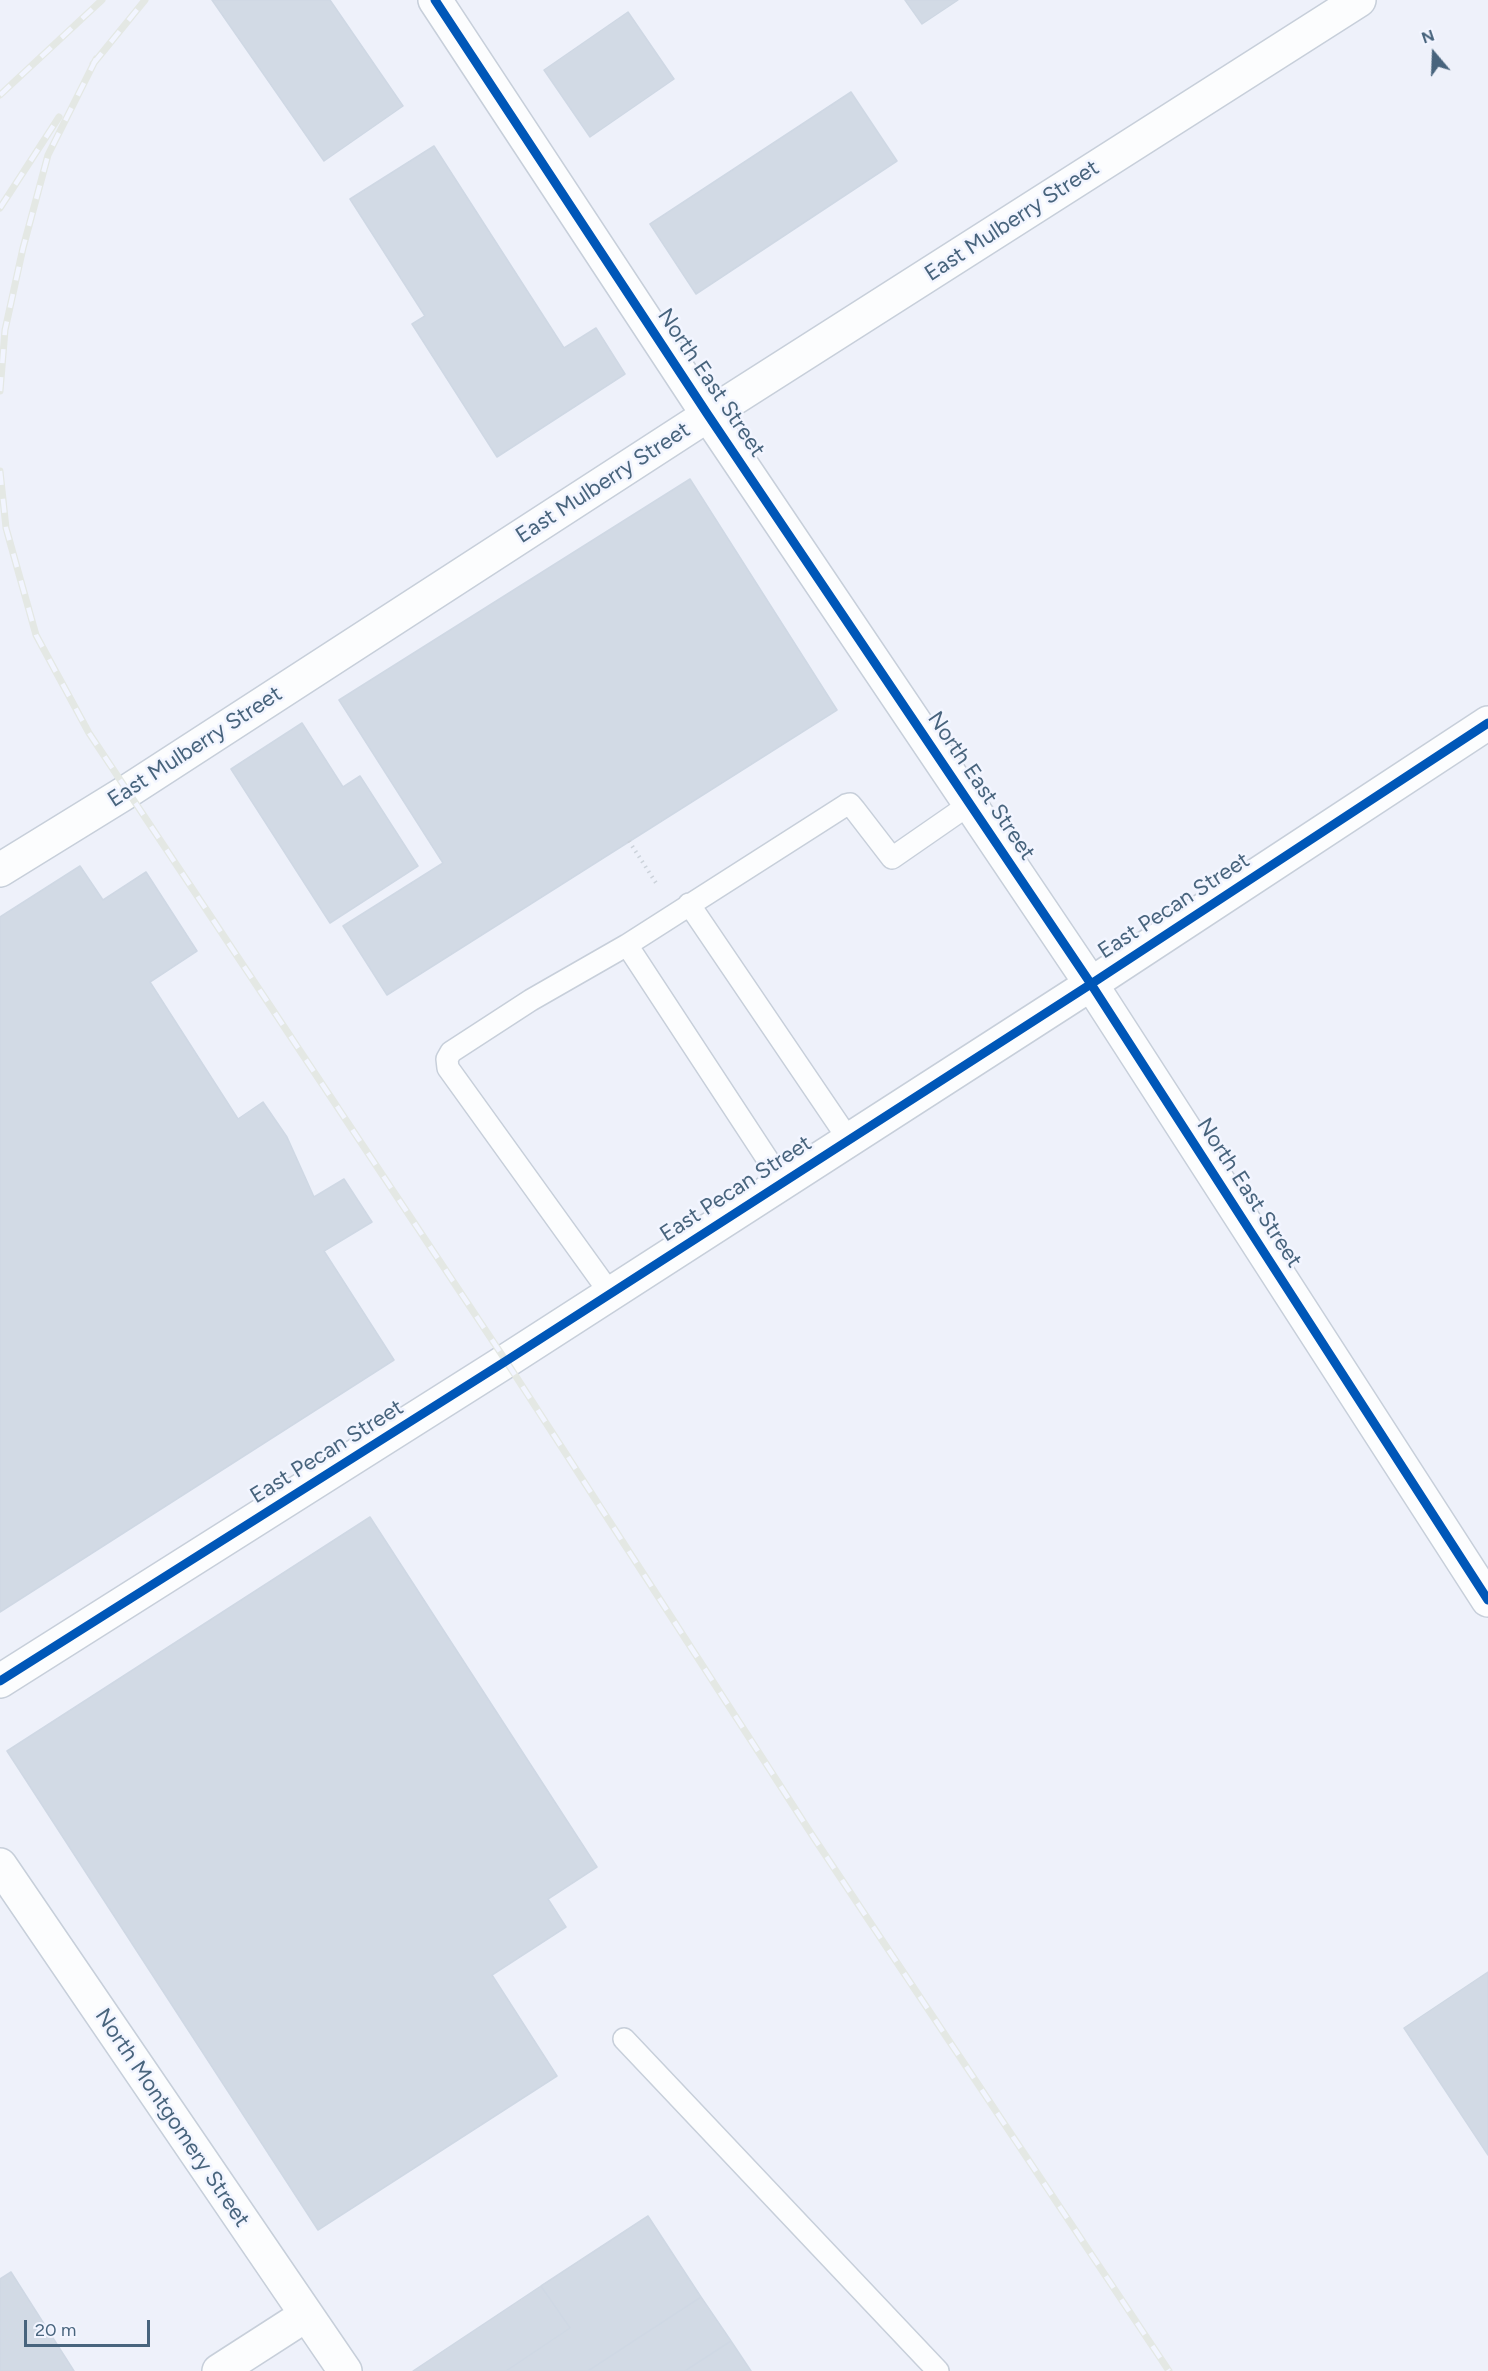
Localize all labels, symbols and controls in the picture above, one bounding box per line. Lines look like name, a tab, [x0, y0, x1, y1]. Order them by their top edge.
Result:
north arrow	[1404, 24, 1464, 84]
text: N	[1419, 26, 1437, 48]
street label: East Mulberry Street	[920, 155, 1104, 287]
street label: North East Street	[652, 304, 770, 462]
street label: East Mulberry Street	[511, 417, 695, 549]
street label: East Mulberry Street	[103, 681, 287, 813]
street label: North East Street	[922, 707, 1040, 865]
street label: East Pecan Street	[1093, 847, 1255, 965]
street label: North East Street	[1191, 1113, 1307, 1273]
street label: East Pecan Street	[655, 1130, 817, 1248]
street label: East Pecan Street	[246, 1394, 408, 1510]
street label: North Montgomery Street	[89, 2004, 255, 2232]
scale bar	[27, 2308, 153, 2346]
text: 20 m	[35, 2319, 76, 2341]

